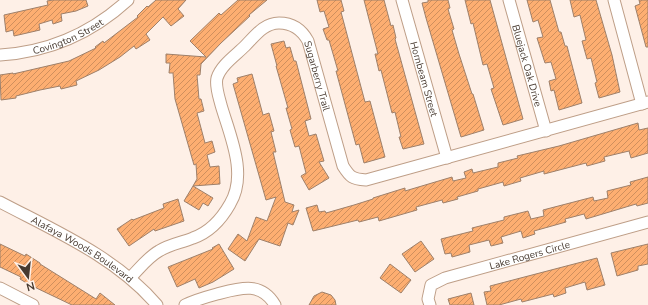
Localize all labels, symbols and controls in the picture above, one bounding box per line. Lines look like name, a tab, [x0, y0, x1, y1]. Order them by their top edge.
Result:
street label: Covington Street	[31, 15, 107, 58]
street label: Bluejack Oak Drive	[508, 23, 545, 108]
street label: Sugarberry Trail	[300, 39, 333, 113]
street label: Hornbeam Street	[406, 40, 441, 119]
street label: Alafaya Woods Boulevard	[28, 213, 136, 286]
street label: Lake Rogers Circle	[488, 238, 572, 273]
north arrow	[8, 257, 48, 297]
text: N	[25, 278, 36, 294]

